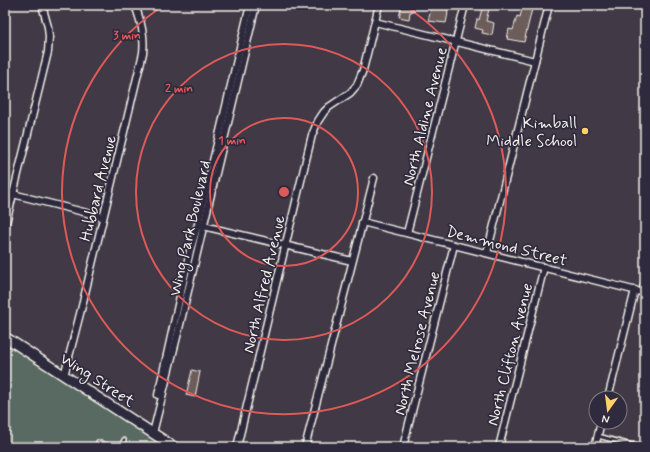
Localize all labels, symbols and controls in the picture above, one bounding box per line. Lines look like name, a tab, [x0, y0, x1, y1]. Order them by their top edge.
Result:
text: 3 min	[113, 28, 141, 44]
street label: North Aldine Avenue	[398, 45, 453, 188]
text: 2 min	[165, 81, 193, 97]
place label: Kimball Middle School	[486, 113, 577, 152]
marker: Kimball Middle School	[580, 126, 590, 136]
street label: Hubbard Avenue	[75, 133, 122, 244]
text: 1 min	[218, 133, 246, 149]
street label: Wing Park Boulevard	[165, 158, 217, 299]
centre of rings	[277, 185, 291, 199]
street label: North Alfred Avenue	[238, 213, 291, 355]
street label: Demmond Street	[444, 221, 570, 272]
street label: North Melrose Avenue	[389, 269, 445, 417]
street label: North Clifton Avenue	[483, 281, 538, 428]
street label: Wing Street	[55, 348, 139, 413]
north arrow	[588, 390, 628, 430]
text: N	[601, 411, 611, 426]

